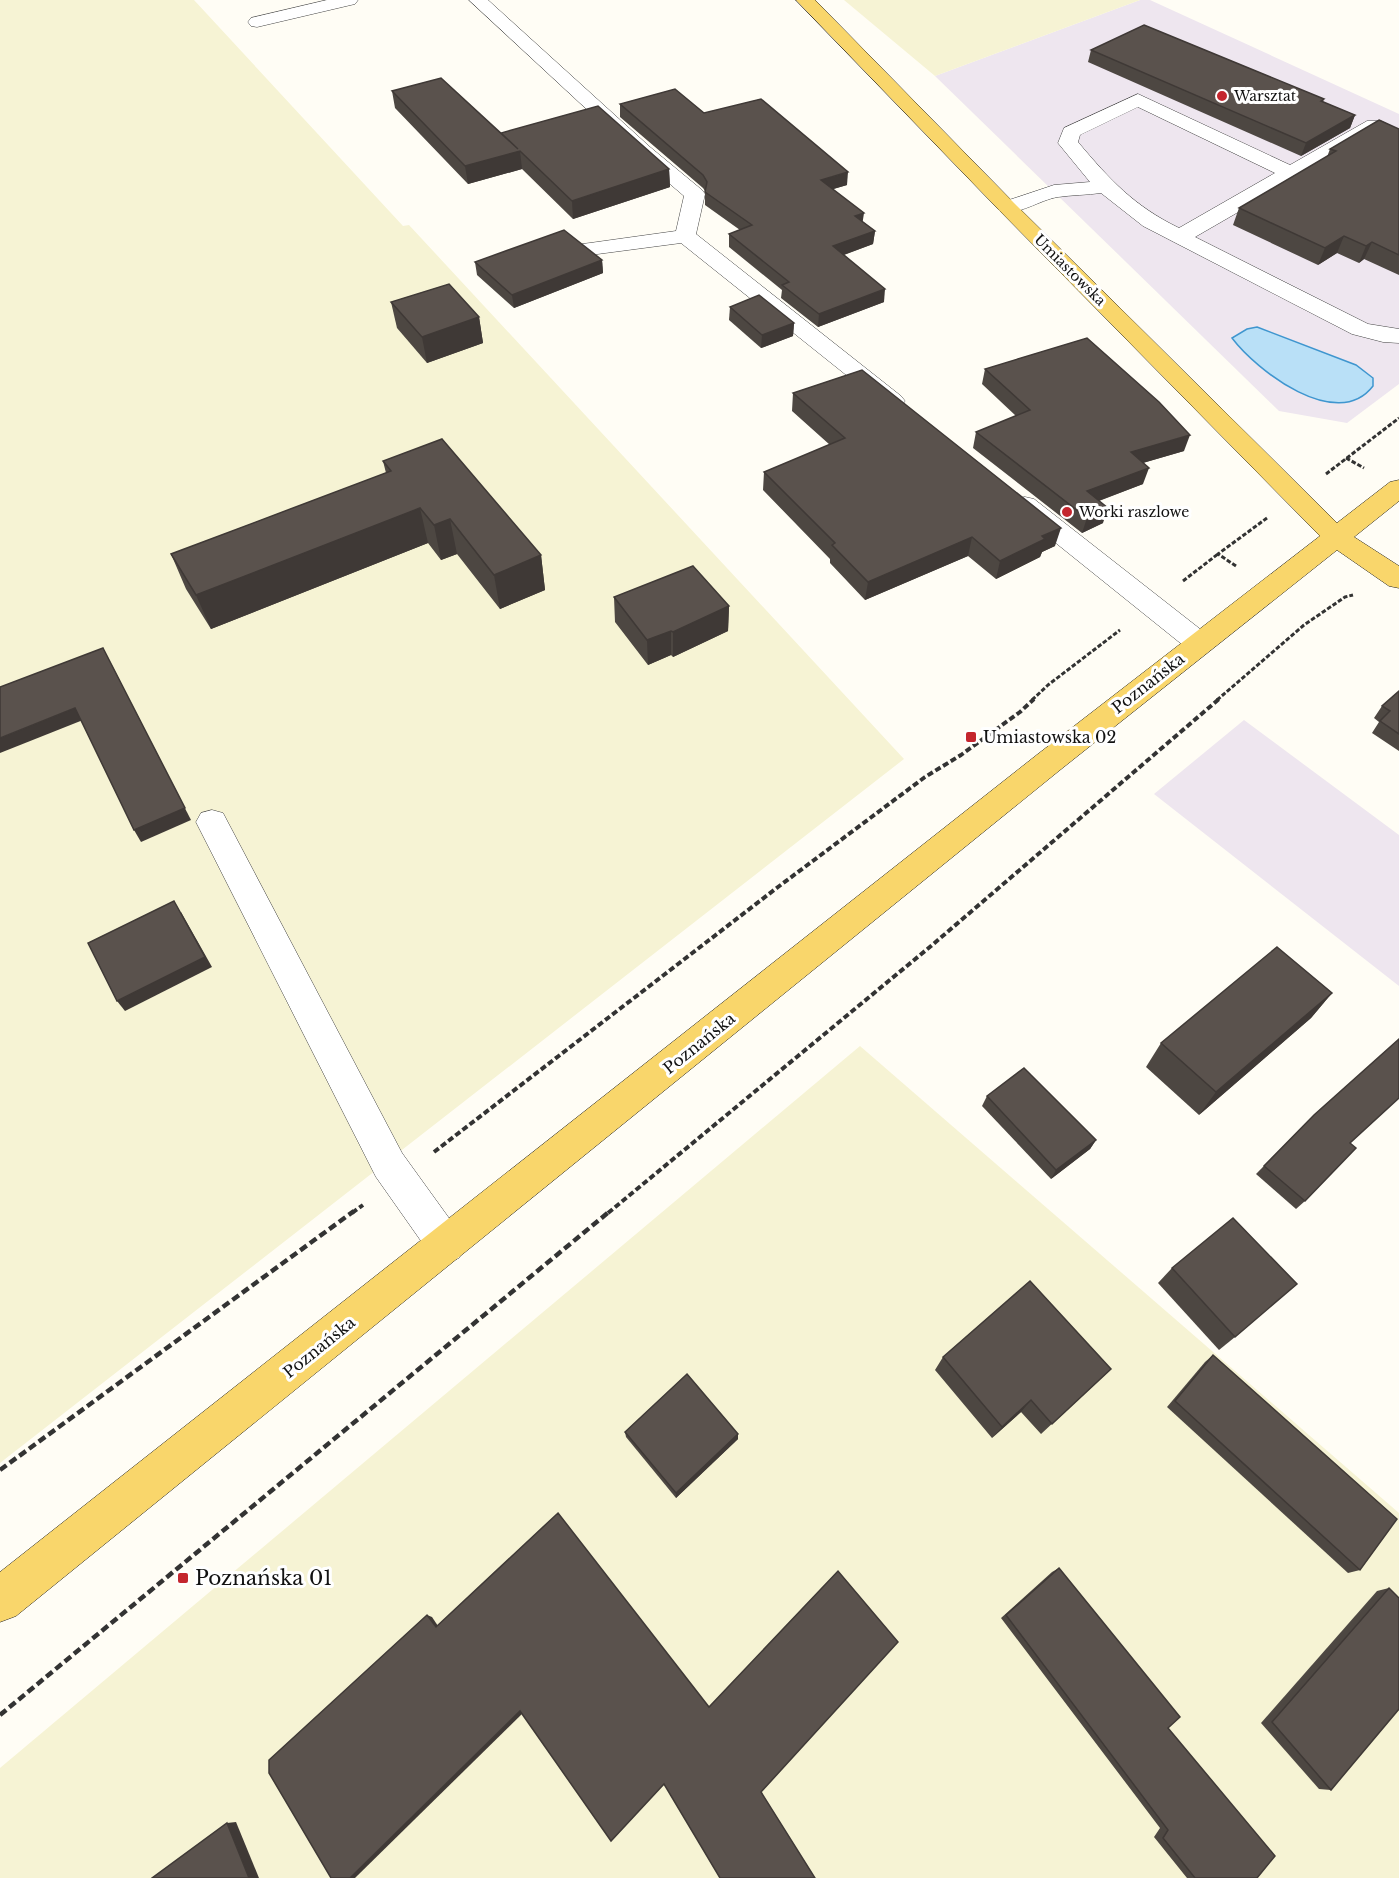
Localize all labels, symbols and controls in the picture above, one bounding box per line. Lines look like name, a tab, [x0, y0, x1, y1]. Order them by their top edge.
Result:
place label: Warsztat	[1233, 87, 1297, 105]
marker: Warsztat	[1215, 89, 1229, 103]
street label: Umiastowska	[1030, 230, 1110, 310]
place label: Worki raszlowe	[1078, 503, 1189, 521]
marker: Worki raszlowe	[1060, 505, 1074, 519]
street label: Poznańska	[1108, 648, 1188, 718]
place label: Umiastowska 02	[983, 727, 1116, 747]
marker: Umiastowska 02	[964, 730, 978, 744]
street label: Poznańska	[659, 1008, 739, 1078]
street label: Poznańska	[279, 1312, 359, 1382]
place label: Poznańska 01	[195, 1566, 332, 1590]
marker: Poznańska 01	[176, 1571, 190, 1585]

